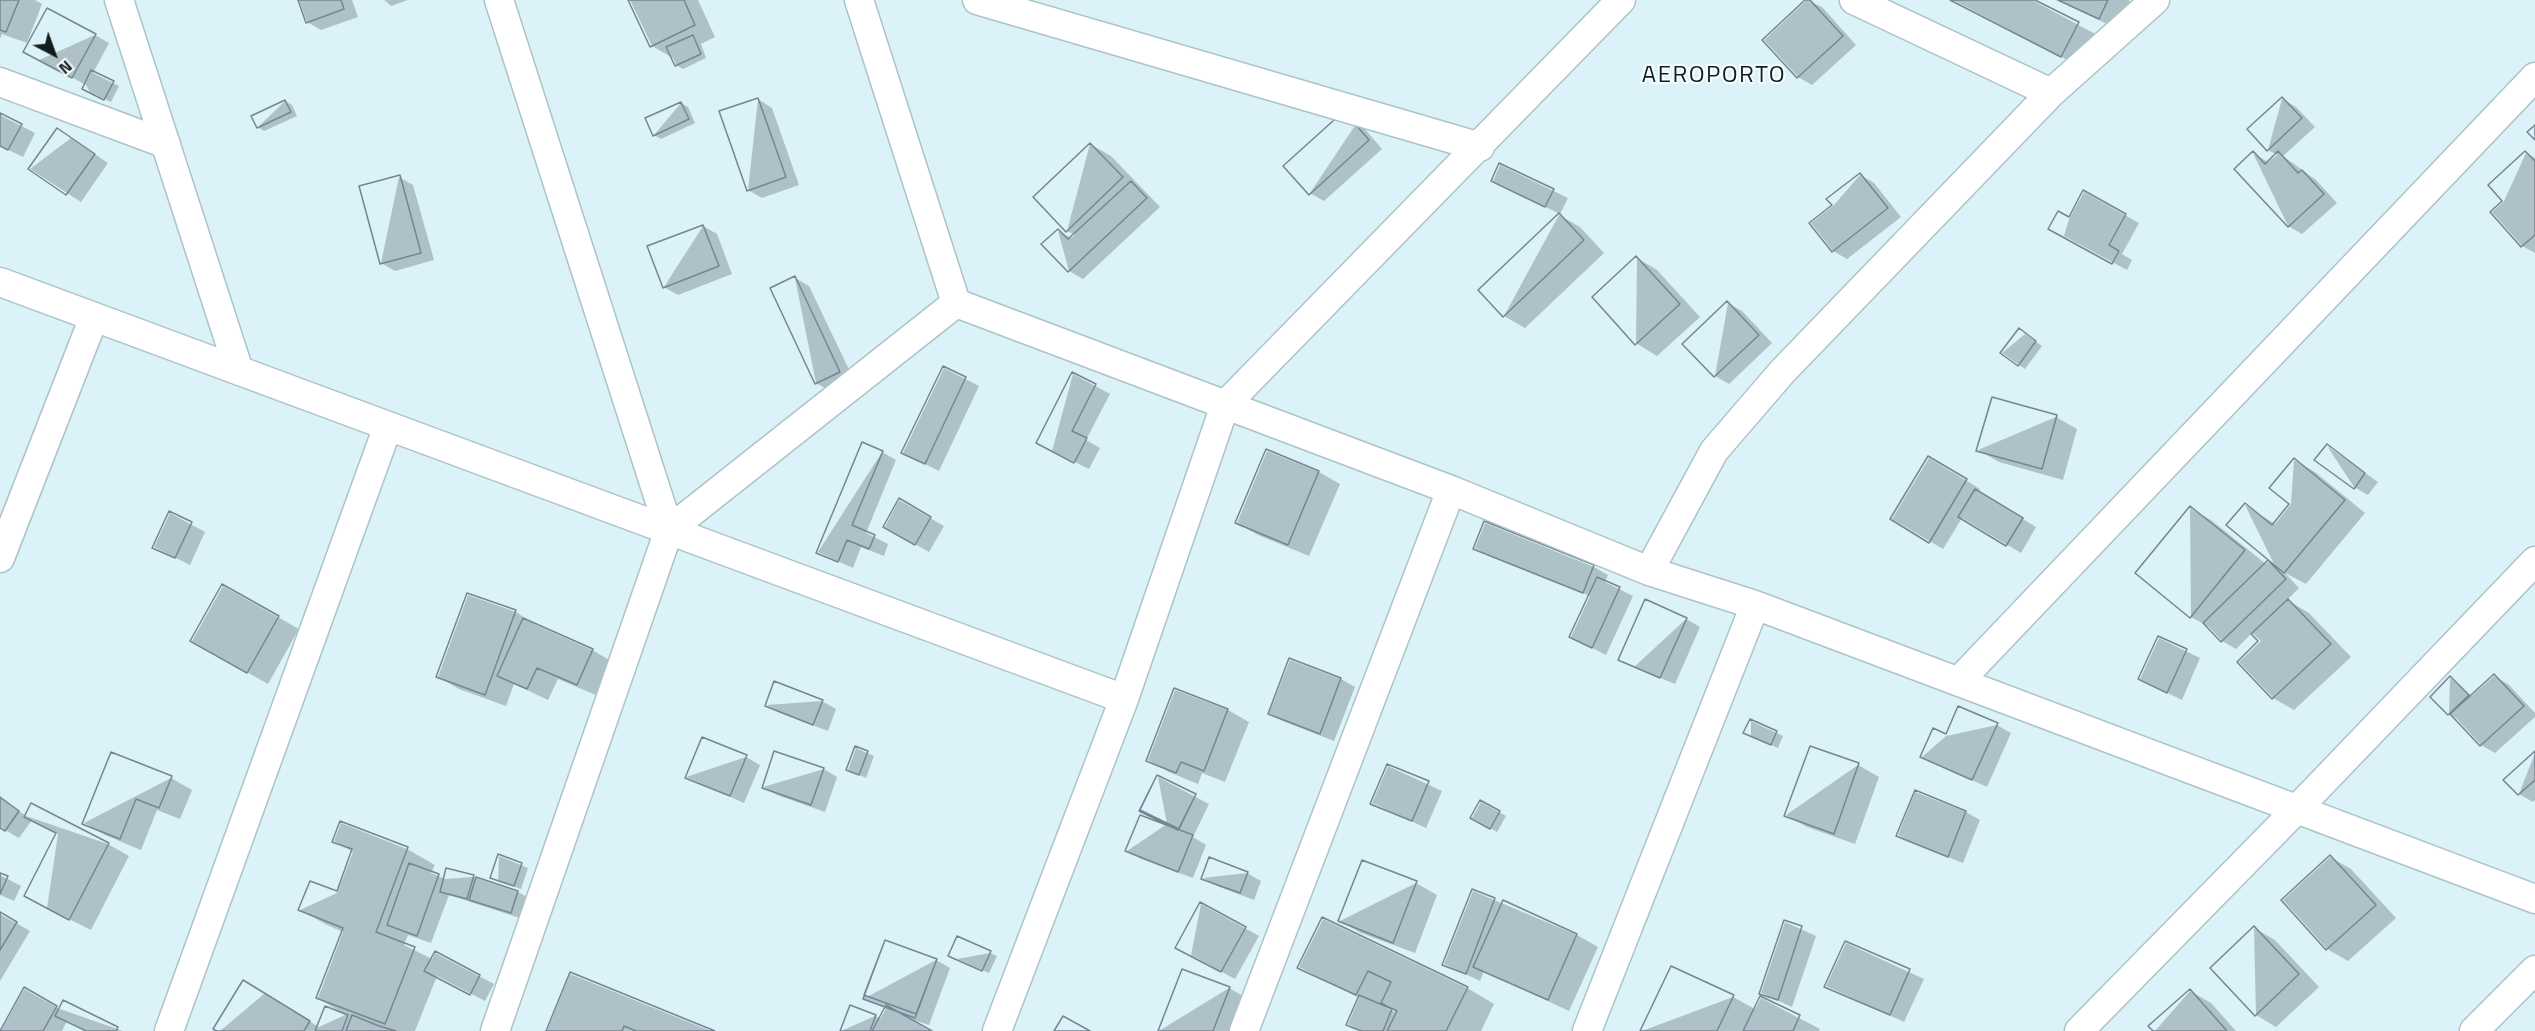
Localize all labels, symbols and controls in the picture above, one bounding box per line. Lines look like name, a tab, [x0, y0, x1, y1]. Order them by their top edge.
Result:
north arrow	[24, 24, 84, 84]
text: N	[54, 55, 78, 80]
district label: AEROPORTO	[1642, 62, 1786, 90]

